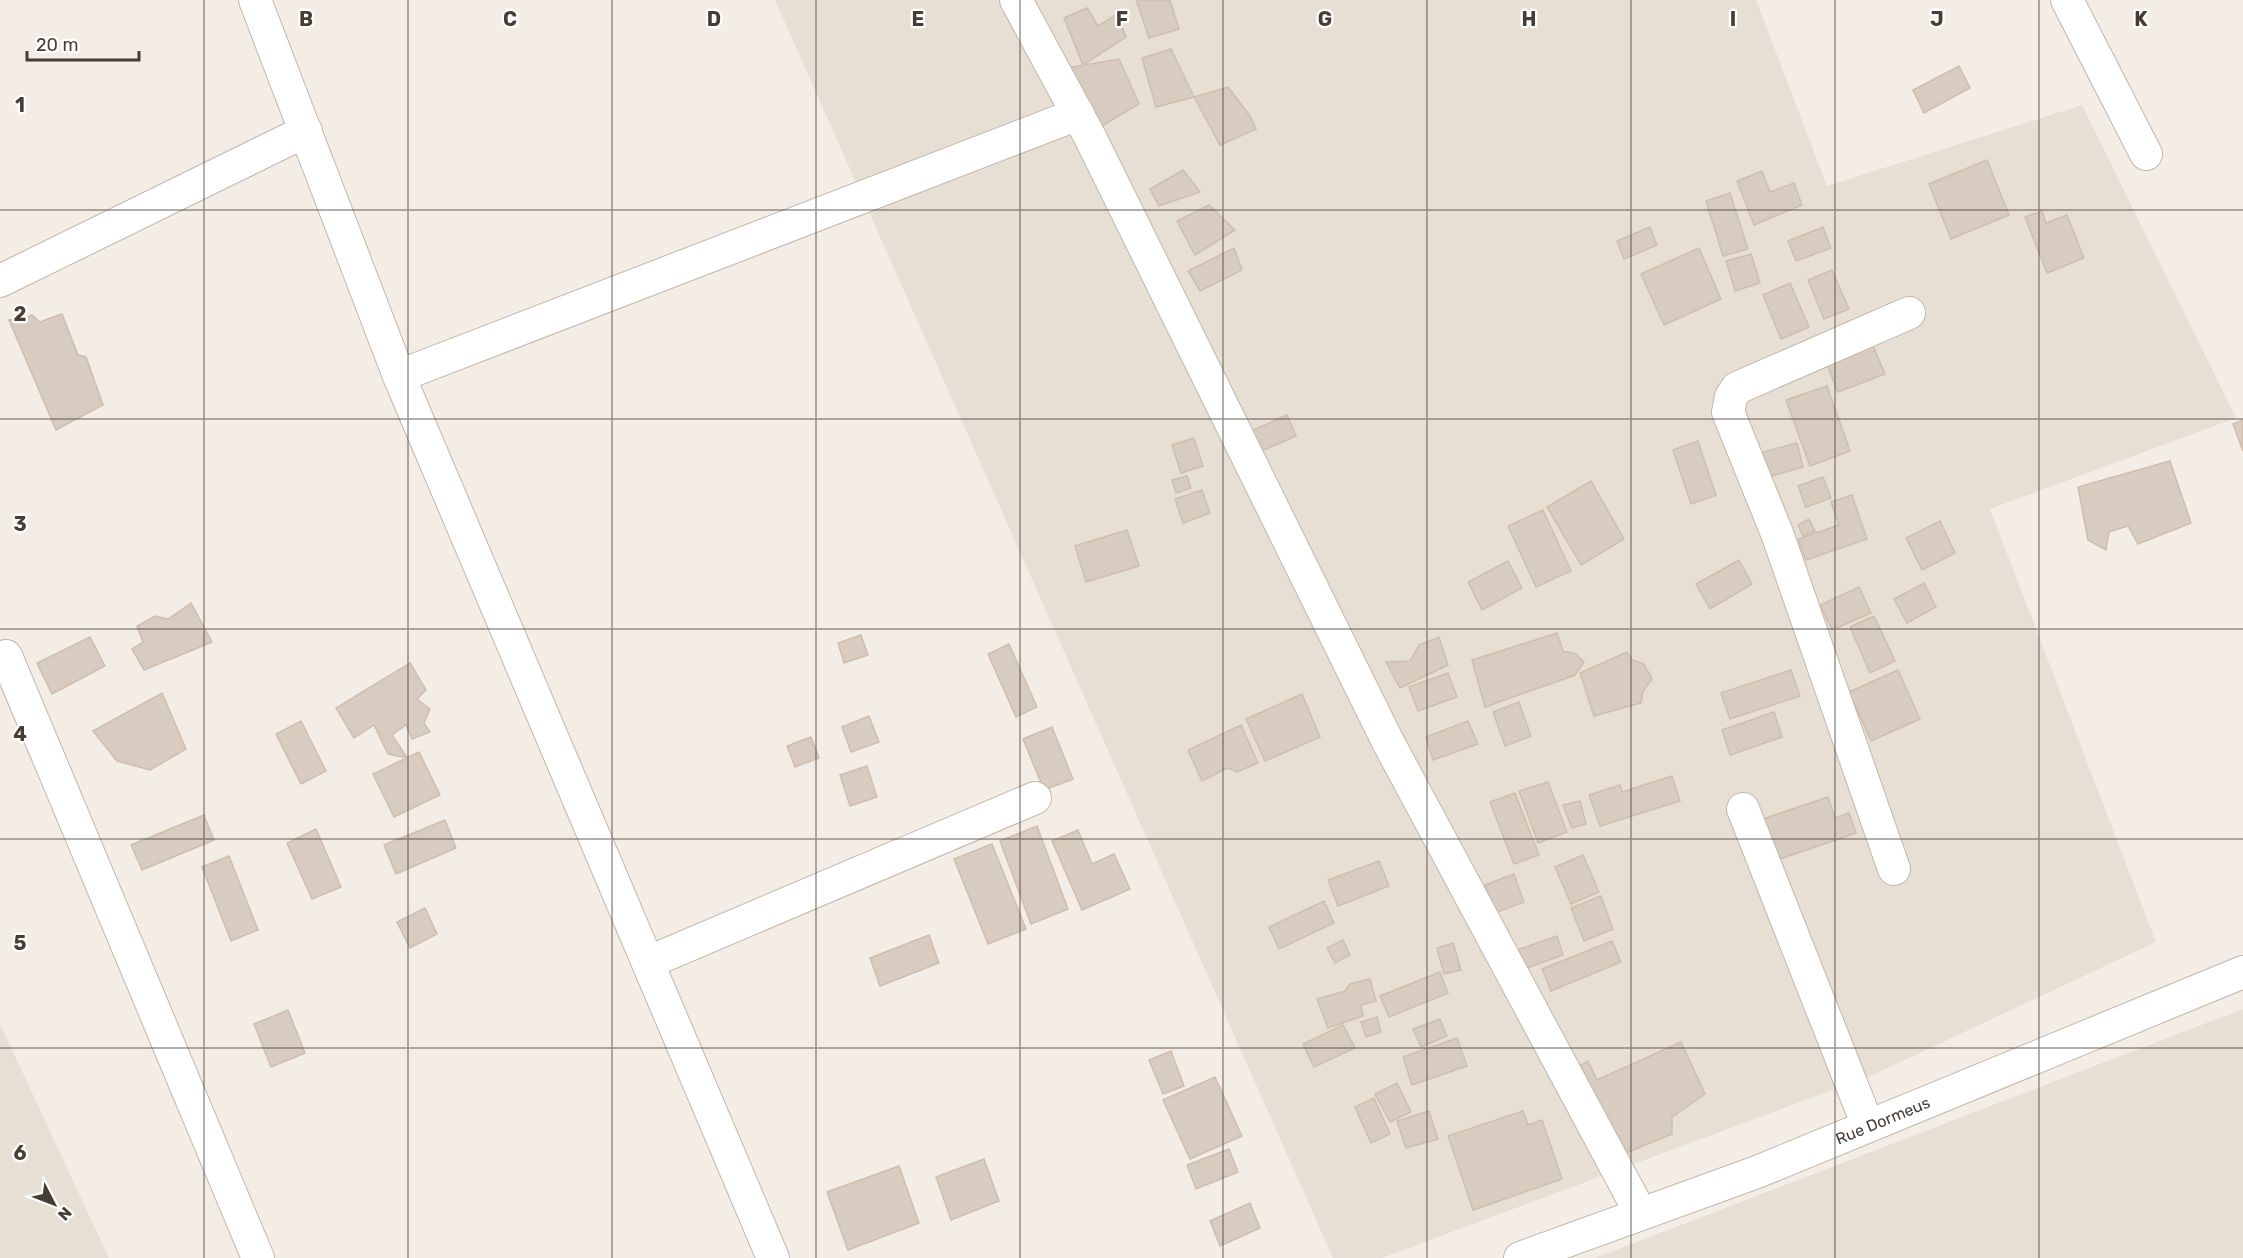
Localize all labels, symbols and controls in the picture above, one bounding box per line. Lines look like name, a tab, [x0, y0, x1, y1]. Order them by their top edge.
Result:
text: B	[299, 7, 313, 31]
text: C	[503, 7, 517, 31]
text: D	[707, 7, 721, 31]
text: E	[912, 7, 924, 31]
text: F	[1116, 7, 1128, 31]
text: G	[1318, 7, 1332, 31]
text: H	[1522, 7, 1536, 31]
text: I	[1730, 7, 1736, 31]
text: J	[1930, 7, 1944, 31]
text: K	[2134, 7, 2148, 31]
scale bar	[27, 24, 140, 62]
text: 20 m	[36, 34, 78, 56]
text: 1	[15, 93, 25, 117]
text: 2	[14, 302, 27, 326]
text: 3	[13, 512, 27, 536]
text: 4	[13, 722, 27, 746]
text: 5	[14, 931, 27, 955]
street label: Rue Dormeus	[1833, 1092, 1933, 1148]
text: 6	[13, 1141, 27, 1165]
north arrow	[24, 1174, 84, 1234]
text: N	[54, 1203, 76, 1224]

